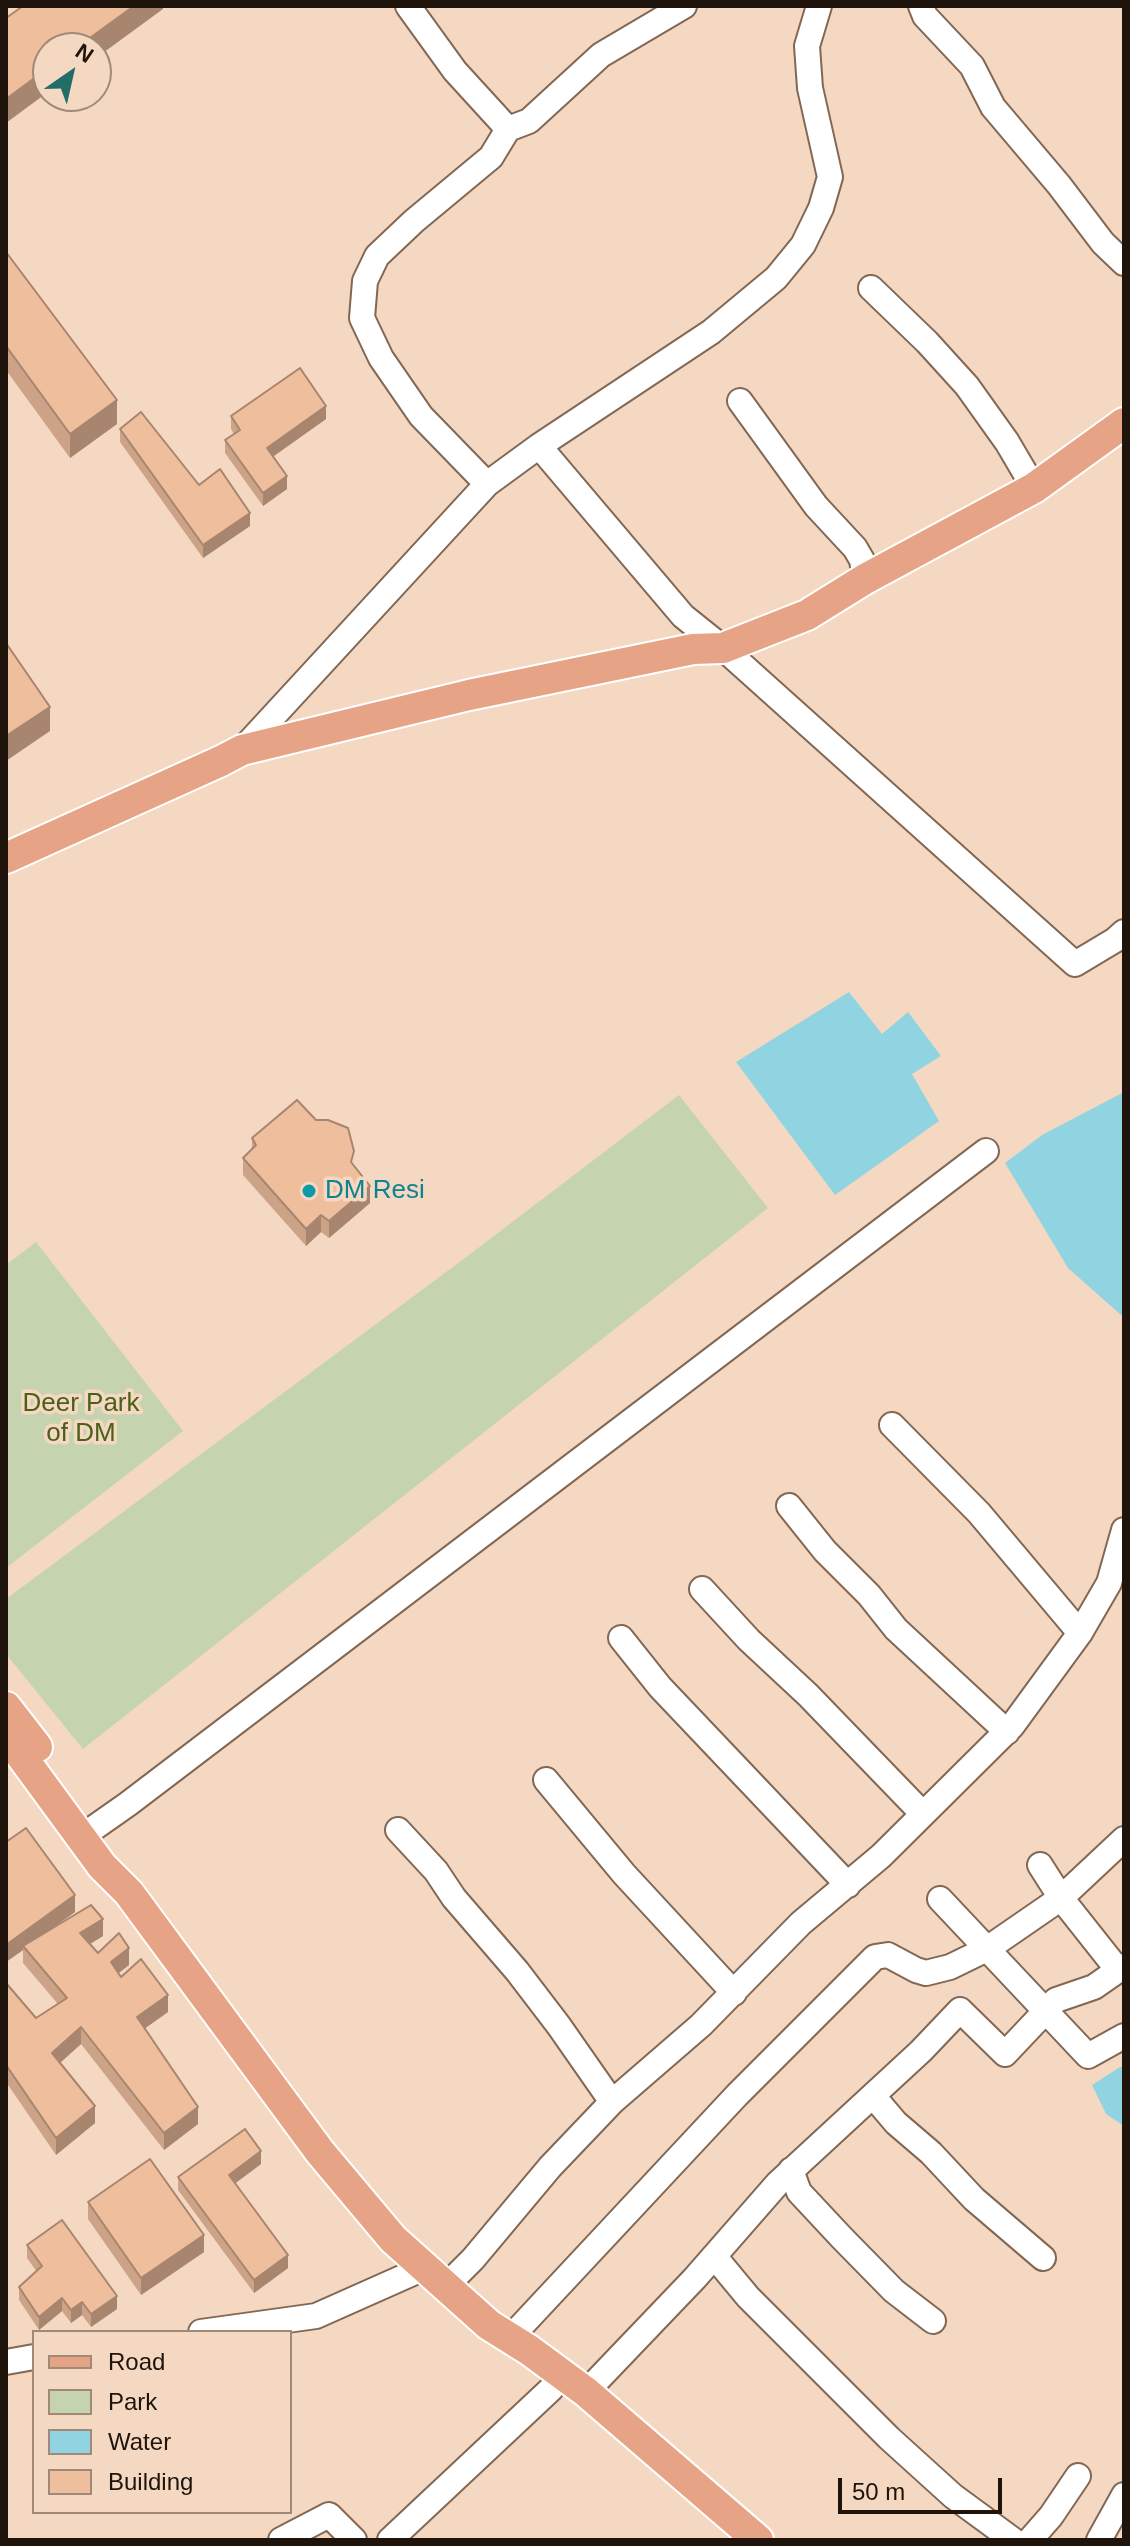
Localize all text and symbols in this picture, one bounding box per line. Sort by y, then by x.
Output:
north arrow [32,32,112,112]
text: N [71,39,98,68]
place label: DM Resi [325,1175,425,1207]
marker: DM Resi [300,1182,318,1200]
park label: Deer Park of DM [22,1388,140,1450]
legend [32,2330,292,2514]
text: Road [108,2348,165,2375]
text: Park [108,2388,157,2415]
text: Water [108,2428,171,2455]
scale bar [842,2462,1006,2512]
text: Building [108,2468,193,2495]
text: 50 m [852,2478,905,2505]

